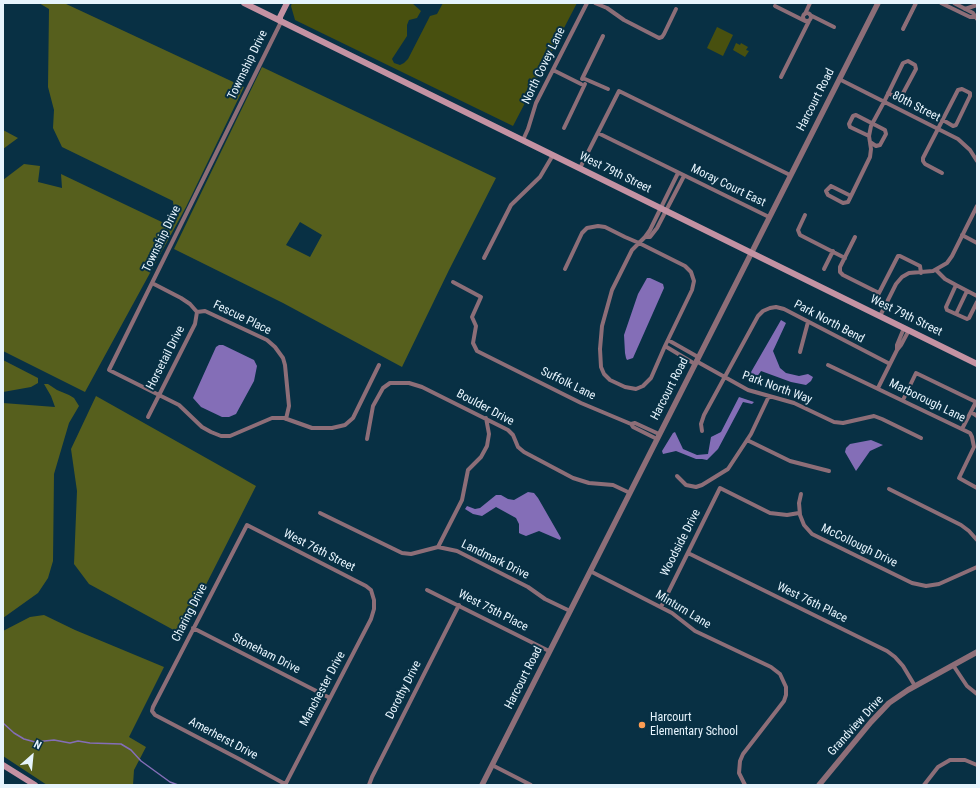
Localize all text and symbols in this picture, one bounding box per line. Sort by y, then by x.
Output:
street label: North Covey Lane [519,25,569,107]
street label: Towmship Drive [225,28,271,102]
street label: Harcourt Road [794,66,838,134]
street label: 80th Street [890,89,942,125]
street label: West 79th Street [577,149,653,197]
street label: Moray Court East [688,162,768,210]
street label: Township Drive [140,204,184,274]
street label: West 79th Street [868,292,944,340]
street label: Park North Bend [791,297,867,347]
street label: Fescue Place [211,298,273,338]
street label: Horsetail Drive [144,324,188,392]
street label: Harcourt Road [648,355,692,423]
street label: Suffolk Lane [538,364,598,404]
street label: Park North Way [740,369,814,407]
street label: Marborough Lane [886,376,968,426]
street label: Boulder Drive [454,387,516,429]
street label: Woodside Drive [658,507,704,579]
street label: McCollough Drive [818,521,900,571]
street label: West 76th Street [281,527,357,575]
street label: Landmark Drive [459,537,531,583]
street label: West 76th Place [774,580,850,626]
street label: Charing Drive [169,582,211,644]
street label: West 75th Place [456,587,530,635]
street label: Minturn Lane [653,588,713,632]
street label: Stoneham Drive [230,631,302,677]
street label: Harcourt Road [502,644,546,712]
street label: Manchester Drive [297,649,349,729]
street label: Dorothy Drive [383,658,425,722]
street label: Grandview Drive [825,693,887,759]
place label: Harcourt Elementary School [650,711,738,739]
street label: Amerherst Drive [186,715,260,763]
marker: Harcourt Elementary School [637,720,647,730]
north arrow [12,736,52,776]
text: N [32,738,44,752]

